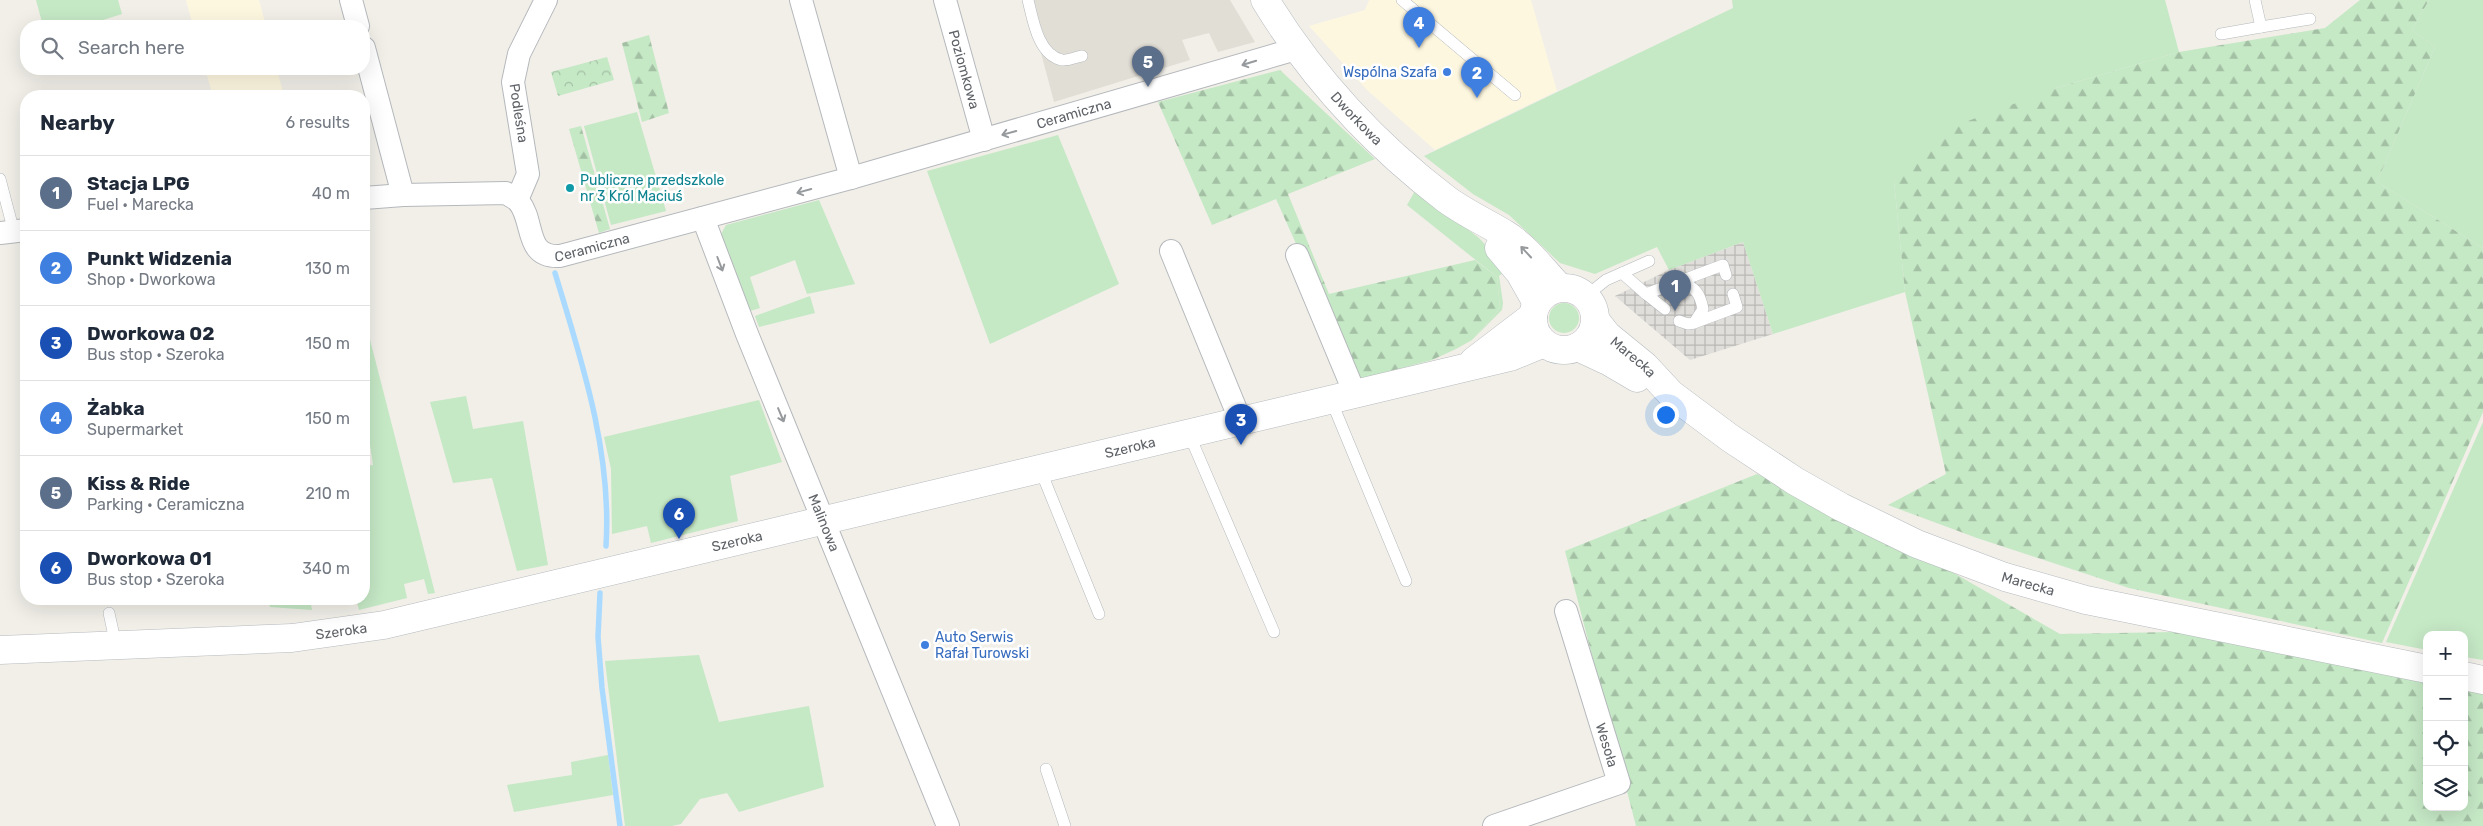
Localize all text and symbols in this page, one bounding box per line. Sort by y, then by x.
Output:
pin: 4 [1403,7,1435,48]
search box [20,20,370,75]
street label: Poziomkowa [945,28,983,111]
icon: search [38,34,66,62]
text: Search here [78,36,185,59]
pin: 5 [1132,46,1164,87]
pin: 2 [1461,57,1493,98]
one-way arrow [1242,58,1258,68]
place label: Wspólna Szafa [1343,64,1437,81]
marker: Wspólna Szafa [1441,66,1453,78]
street label: Podleśna [505,82,532,144]
street label: Dworkowa [1327,88,1386,149]
street label: Ceramiczna [1035,95,1113,133]
text: Nearby [40,110,115,135]
text: 6 results [285,113,350,132]
one-way arrow [1002,128,1018,138]
text: Stacja LPG [87,172,190,195]
place label: Publiczne przedszkole nr 3 Król Maciuś [580,172,725,205]
marker: Publiczne przedszkole nr 3 Król Maciuś [564,182,576,194]
text: 1 [52,184,60,203]
text: 40 m [312,184,350,203]
one-way arrow [796,186,812,196]
text: Fuel · Marecka [87,195,194,214]
street label: Ceramiczna [554,230,632,265]
one-way arrow [1520,245,1532,258]
text: Punkt Widzenia [87,247,232,270]
one-way arrow [716,256,725,271]
text: 2 [51,259,61,278]
text: 130 m [305,259,350,278]
text: Shop · Dworkowa [87,270,216,289]
pin: 1 [1659,270,1691,311]
text: Dworkowa 02 [87,322,215,345]
street label: Marecka [1607,333,1659,381]
text: 3 [51,334,61,353]
text: 150 m [305,334,350,353]
text: Bus stop · Szeroka [87,345,225,364]
text: Żabka [87,397,145,420]
your location [1653,402,1679,428]
pin: 3 [1225,404,1257,445]
one-way arrow [776,407,786,422]
text: 4 [51,409,61,428]
text: 150 m [305,409,350,428]
text: Supermarket [87,420,183,439]
street label: Szeroka [1103,434,1157,462]
text: Kiss & Ride [87,472,190,495]
text: 5 [51,484,61,503]
text: 210 m [305,484,350,503]
street label: Malinowa [804,492,843,554]
text: Parking · Ceramiczna [87,495,245,514]
pin: 6 [663,498,695,539]
street label: Szeroka [710,527,764,556]
text: Dworkowa 01 [87,547,212,570]
text: 6 [51,559,61,578]
text: 340 m [302,559,350,578]
street label: Marecka [1999,568,2057,600]
text: Bus stop · Szeroka [87,570,225,589]
street label: Szeroka [315,620,368,644]
place label: Auto Serwis Rafał Turowski [935,629,1029,662]
map controls [2423,631,2468,811]
button: + [2423,631,2468,676]
marker: Auto Serwis Rafał Turowski [919,639,931,651]
button: − [2423,676,2468,721]
street label: Wesoła [1592,721,1621,769]
button: locate [2423,721,2468,766]
button: layers [2423,766,2468,811]

